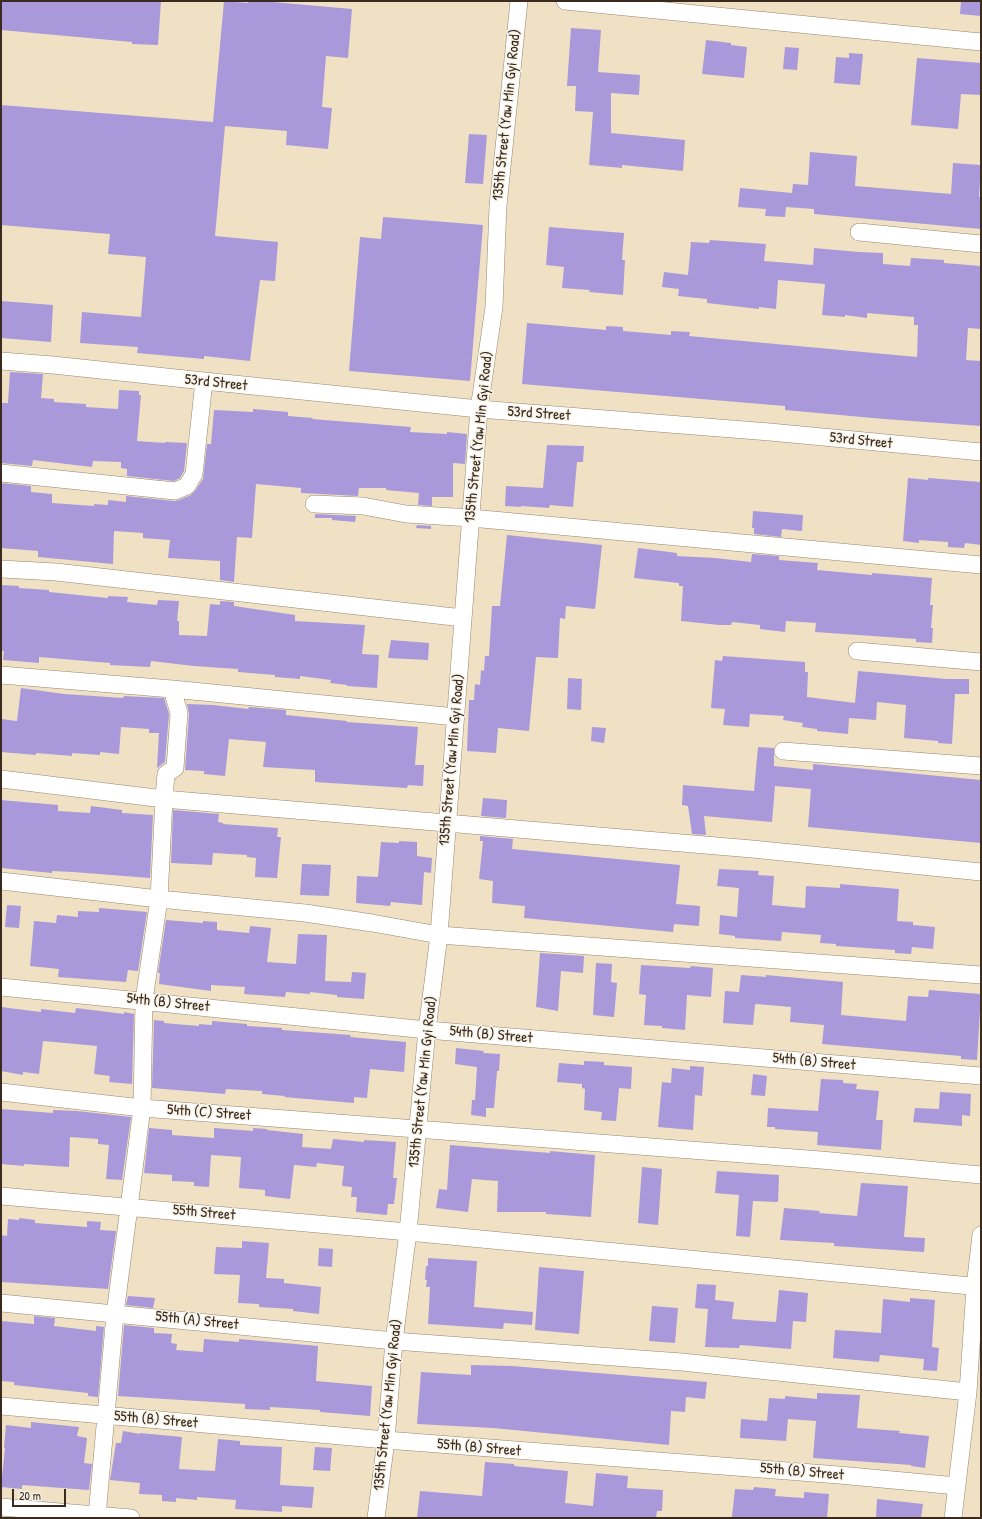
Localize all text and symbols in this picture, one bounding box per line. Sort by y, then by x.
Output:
street label: 135th Street (Yaw Min Gyi Road) [489,28,525,202]
street label: 135th Street (Yaw Min Gyi Road) [461,350,497,524]
street label: 53rd Street [184,371,248,395]
street label: 53rd Street [507,403,571,425]
street label: 53rd Street [829,429,893,453]
street label: 135th Street (Yaw Min Gyi Road) [436,673,468,847]
street label: 54th (B) Street [126,990,210,1016]
street label: 135th Street (Yaw Min Gyi Road) [405,995,441,1169]
street label: 54th (B) Street [449,1022,533,1048]
street label: 54th (B) Street [772,1049,856,1075]
street label: 54th (C) Street [167,1101,251,1125]
street label: 55th Street [172,1201,236,1225]
street label: 55th (A) Street [154,1308,240,1334]
street label: 135th Street (Yaw Min Gyi Road) [370,1318,406,1492]
street label: 55th (B) Street [113,1407,199,1433]
street label: 55th (B) Street [436,1435,522,1461]
street label: 55th (B) Street [759,1459,845,1485]
scale bar [14,1481,68,1507]
text: 20 m [19,1487,41,1504]

